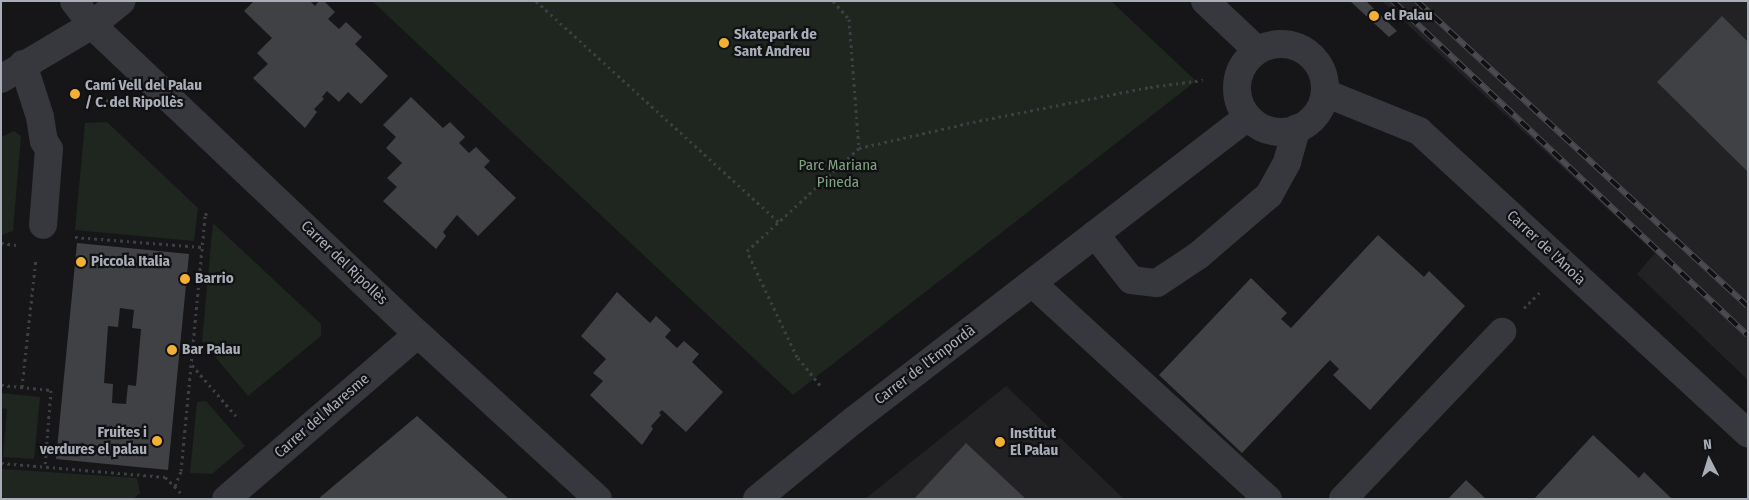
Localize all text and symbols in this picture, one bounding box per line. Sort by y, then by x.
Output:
place label: el Palau [1384,7,1433,25]
marker: el Palau [1368,10,1380,22]
place label: Skatepark de Sant Andreu [734,25,817,60]
marker: Skatepark de Sant Andreu [718,37,730,49]
place label: Camí Vell del Palau / C. del Ripollès [85,76,202,111]
marker: Camí Vell del Palau / C. del Ripollès [69,88,81,100]
park label: Parc Mariana Pineda [799,156,877,191]
street label: Carrer de l'Anoia [1503,207,1589,289]
street label: Carrer del Ripollès [297,217,391,309]
place label: Piccola Italia [91,253,170,271]
marker: Piccola Italia [75,256,87,268]
place label: Barrio [195,270,234,288]
marker: Barrio [179,273,191,285]
street label: Carrer de l'Empordà [871,321,979,409]
place label: Bar Palau [182,341,240,359]
marker: Bar Palau [166,344,178,356]
street label: Carrer del Maresme [271,370,373,462]
place label: Fruites i verdures el palau [40,423,147,458]
place label: Institut El Palau [1010,424,1058,459]
marker: Fruites i verdures el palau [151,435,163,447]
north arrow [1684,435,1734,485]
marker: Institut El Palau [994,436,1006,448]
text: N [1703,436,1713,453]

